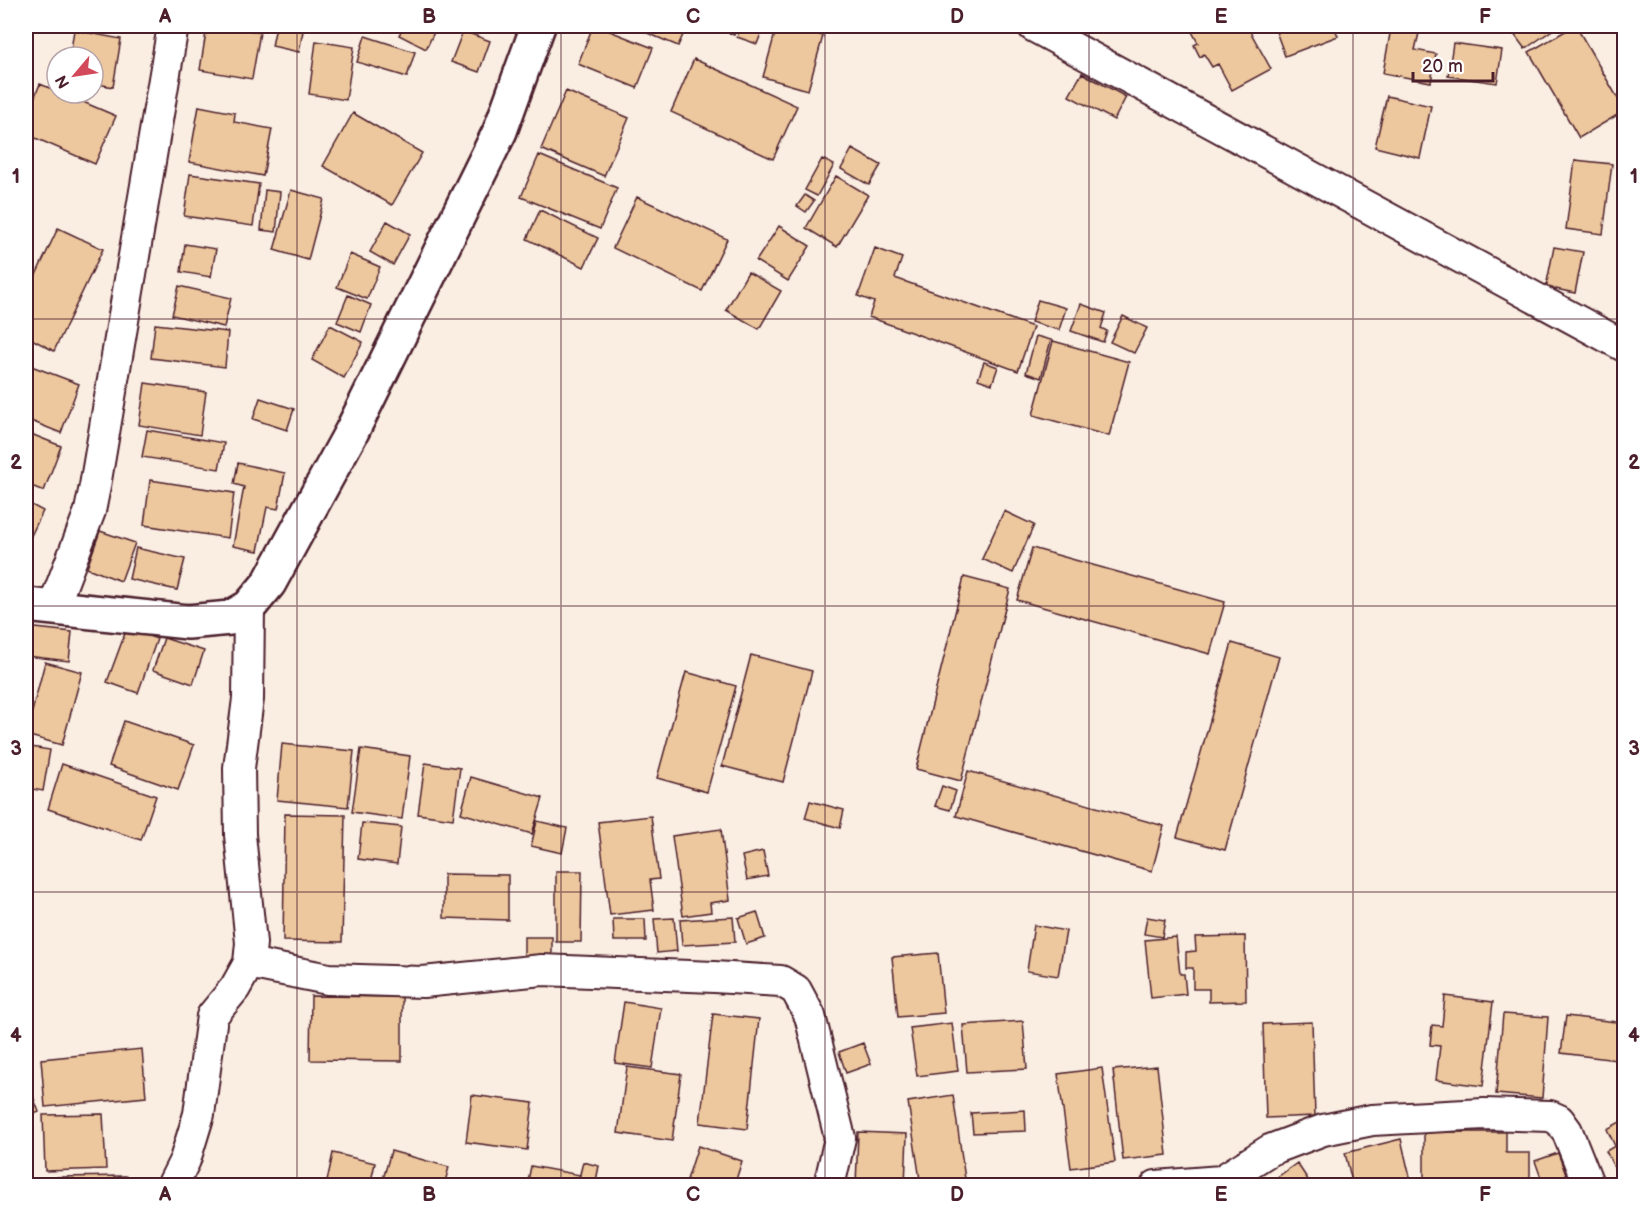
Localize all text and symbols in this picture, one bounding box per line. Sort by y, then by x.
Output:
text: A [158,5,172,29]
text: B [422,5,436,29]
text: C [686,5,700,29]
text: D [950,5,964,29]
text: E [1215,5,1228,29]
text: F [1479,5,1491,29]
north arrow [45,45,105,105]
scale bar [1413,45,1492,83]
text: 20 m [1422,56,1463,77]
text: N [52,72,74,91]
text: 1 [12,165,20,189]
text: 1 [1630,165,1638,189]
text: 2 [10,451,22,475]
text: 2 [1628,451,1640,475]
text: 3 [10,737,22,761]
text: 3 [1628,737,1640,761]
text: 4 [10,1024,22,1048]
text: 4 [1628,1024,1640,1048]
text: A [158,1183,172,1207]
text: B [422,1183,436,1207]
text: C [686,1183,700,1207]
text: D [950,1183,964,1207]
text: E [1215,1183,1228,1207]
text: F [1479,1183,1491,1207]

